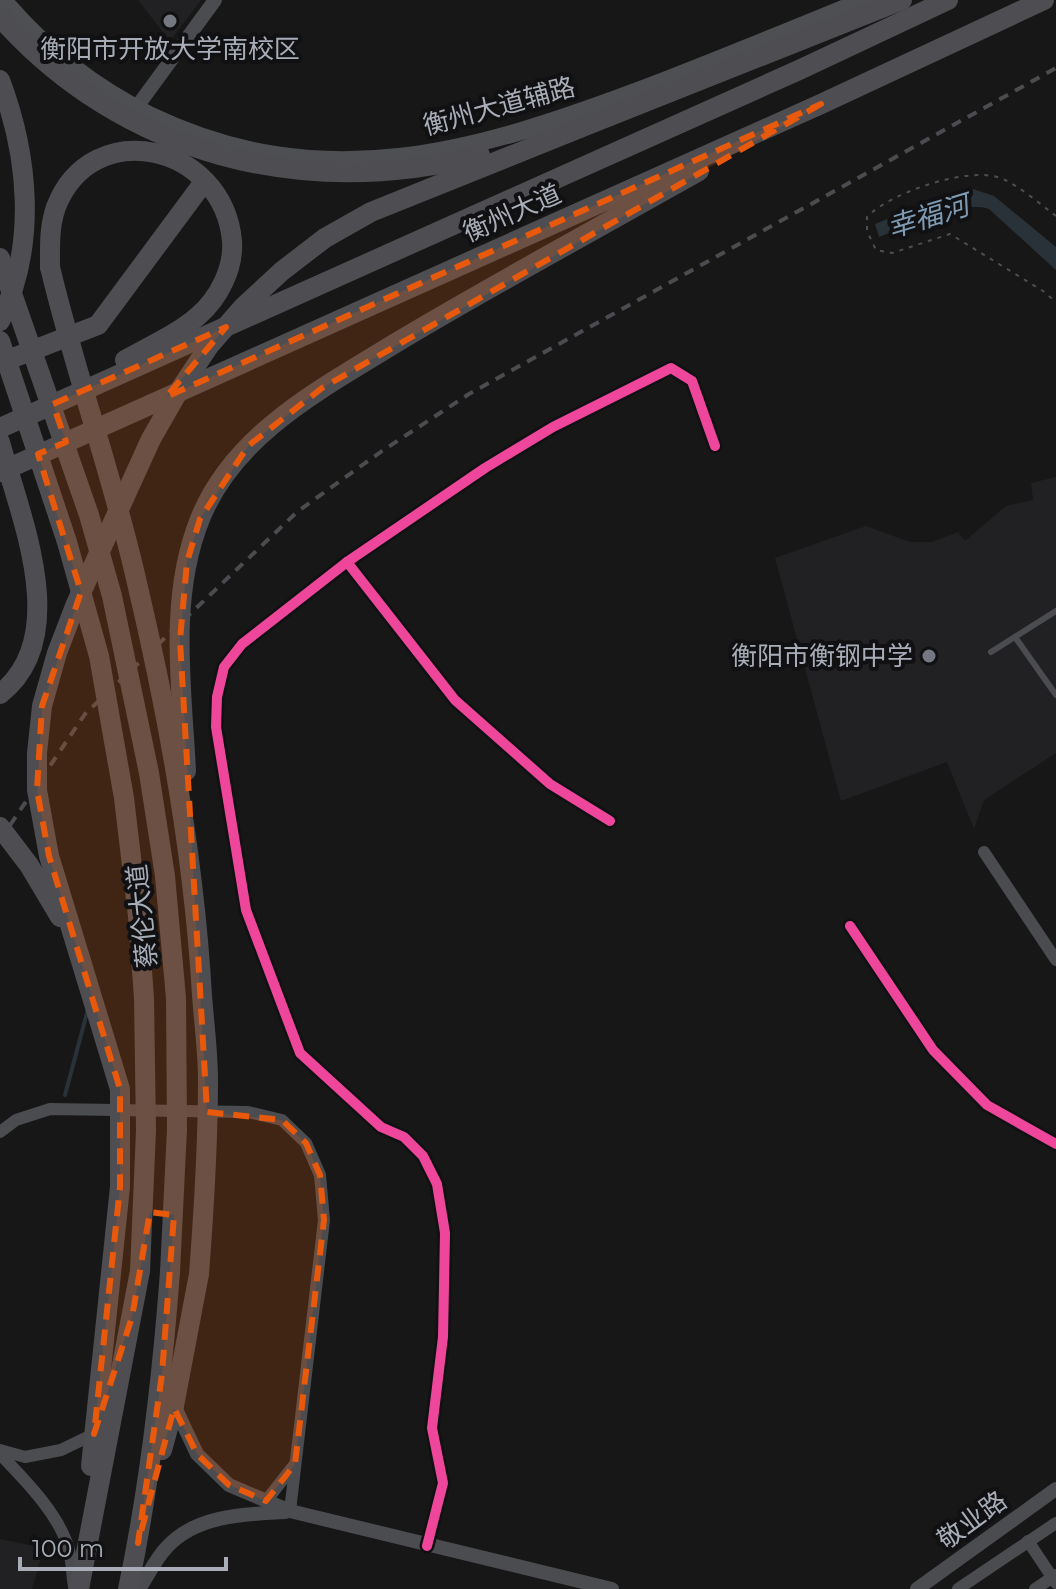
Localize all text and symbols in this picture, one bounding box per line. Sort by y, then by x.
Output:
marker: 衡阳市开放大学南校区 [161,12,179,30]
place label: 衡阳市开放大学南校区 [40,33,300,65]
street label: 衡州大道辅路 [420,70,578,142]
street label: 衡州大道 [458,177,566,249]
water label: 幸福河 [883,186,978,245]
place label: 衡阳市衡钢中学 [731,640,913,672]
marker: 衡阳市衡钢中学 [920,647,938,665]
street label: 蔡伦大道 [121,863,163,969]
street label: 敬业路 [931,1484,1013,1556]
scale bar [20,1521,226,1571]
text: 100 m [32,1534,104,1563]

